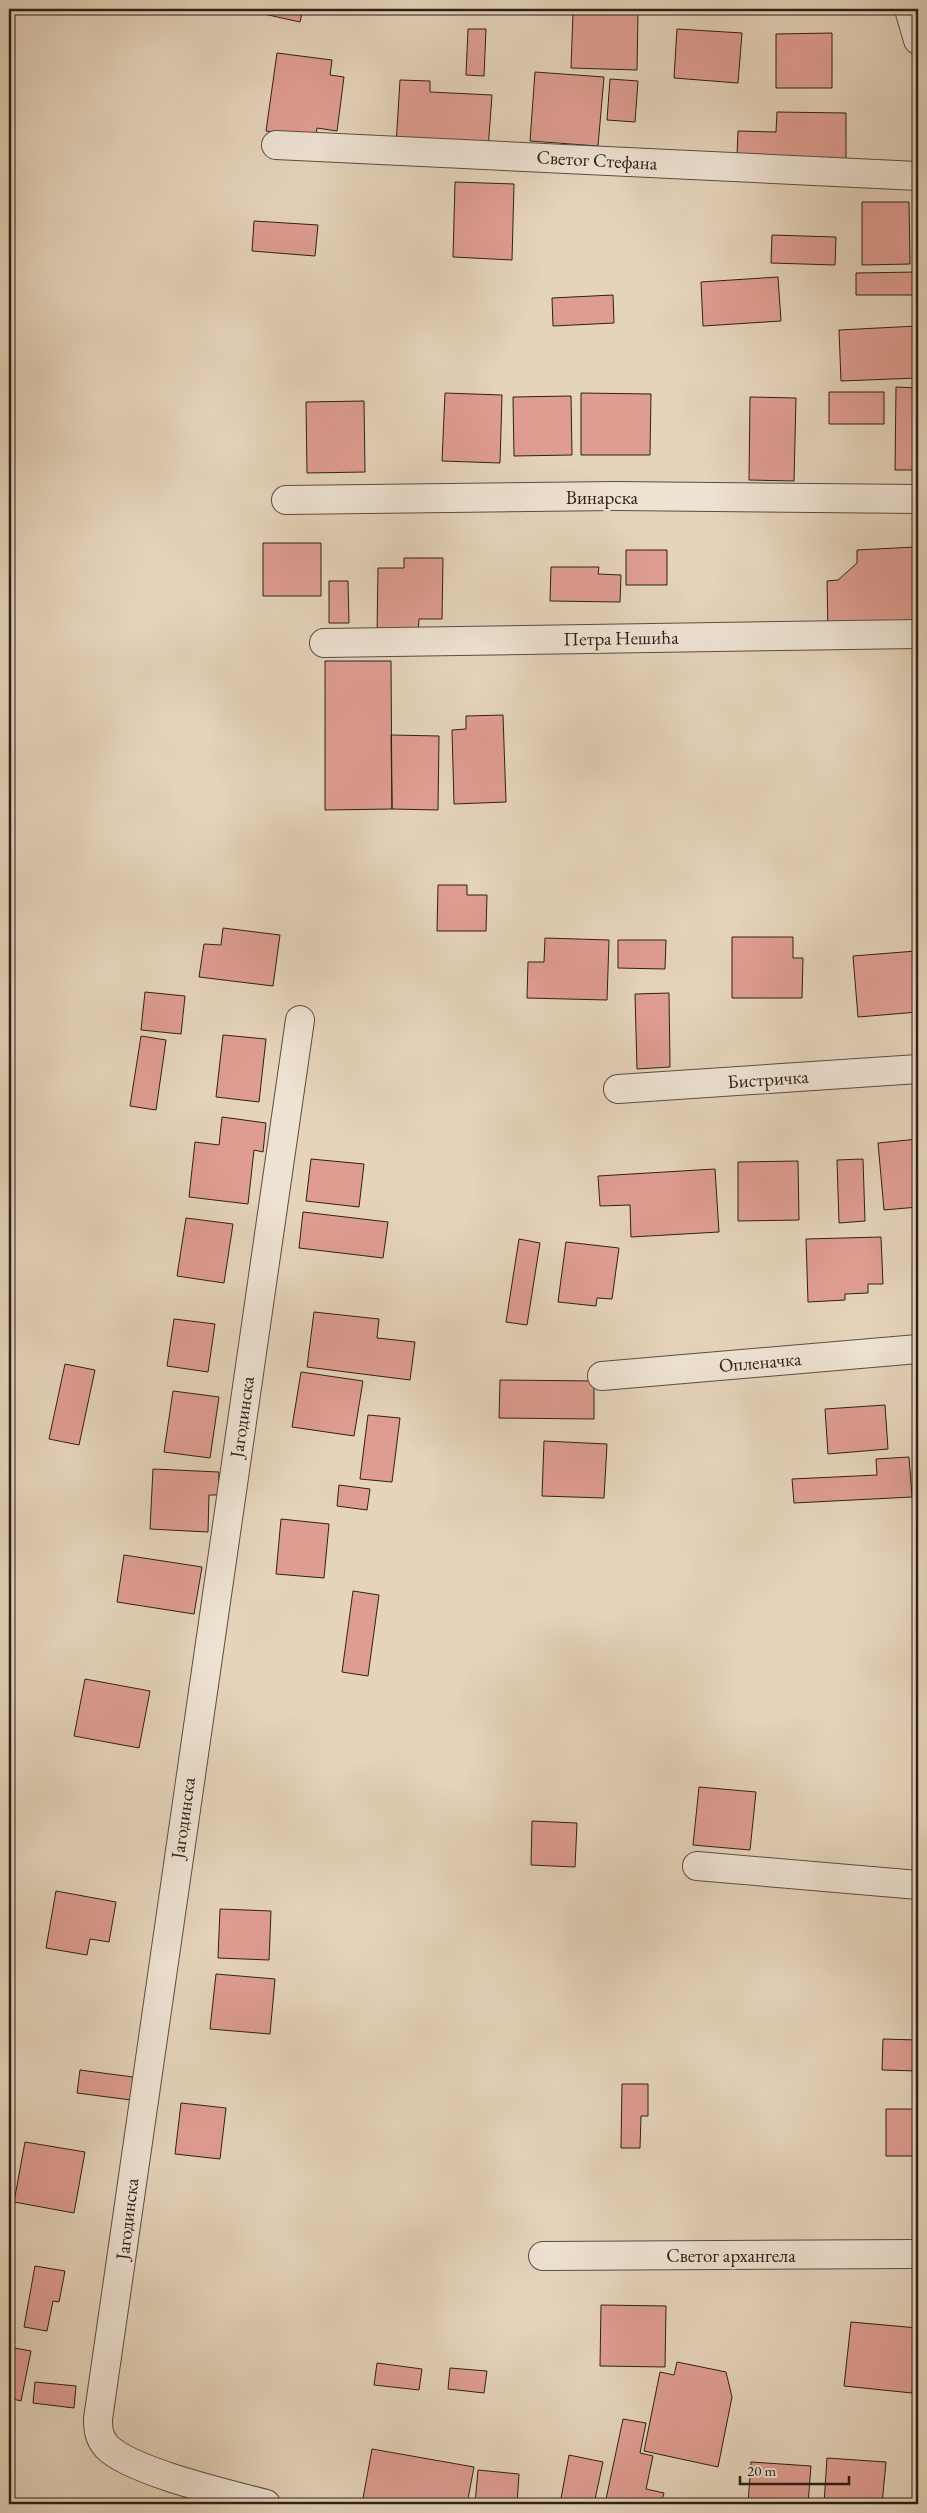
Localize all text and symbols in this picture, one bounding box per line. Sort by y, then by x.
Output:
street label: Светог Стефана [536,144,658,176]
street label: Винарска [566,485,639,510]
street label: Петра Нешића [563,624,679,652]
street label: Бистричка [726,1064,810,1094]
street label: Опленачка [718,1346,803,1378]
street label: Јагодинска [224,1374,260,1461]
street label: Јагодинска [165,1775,201,1862]
street label: Јагодинска [109,2176,144,2263]
street label: Светог архангела [666,2243,796,2268]
scale bar [740,2453,848,2485]
text: 20 m [747,2461,776,2480]

